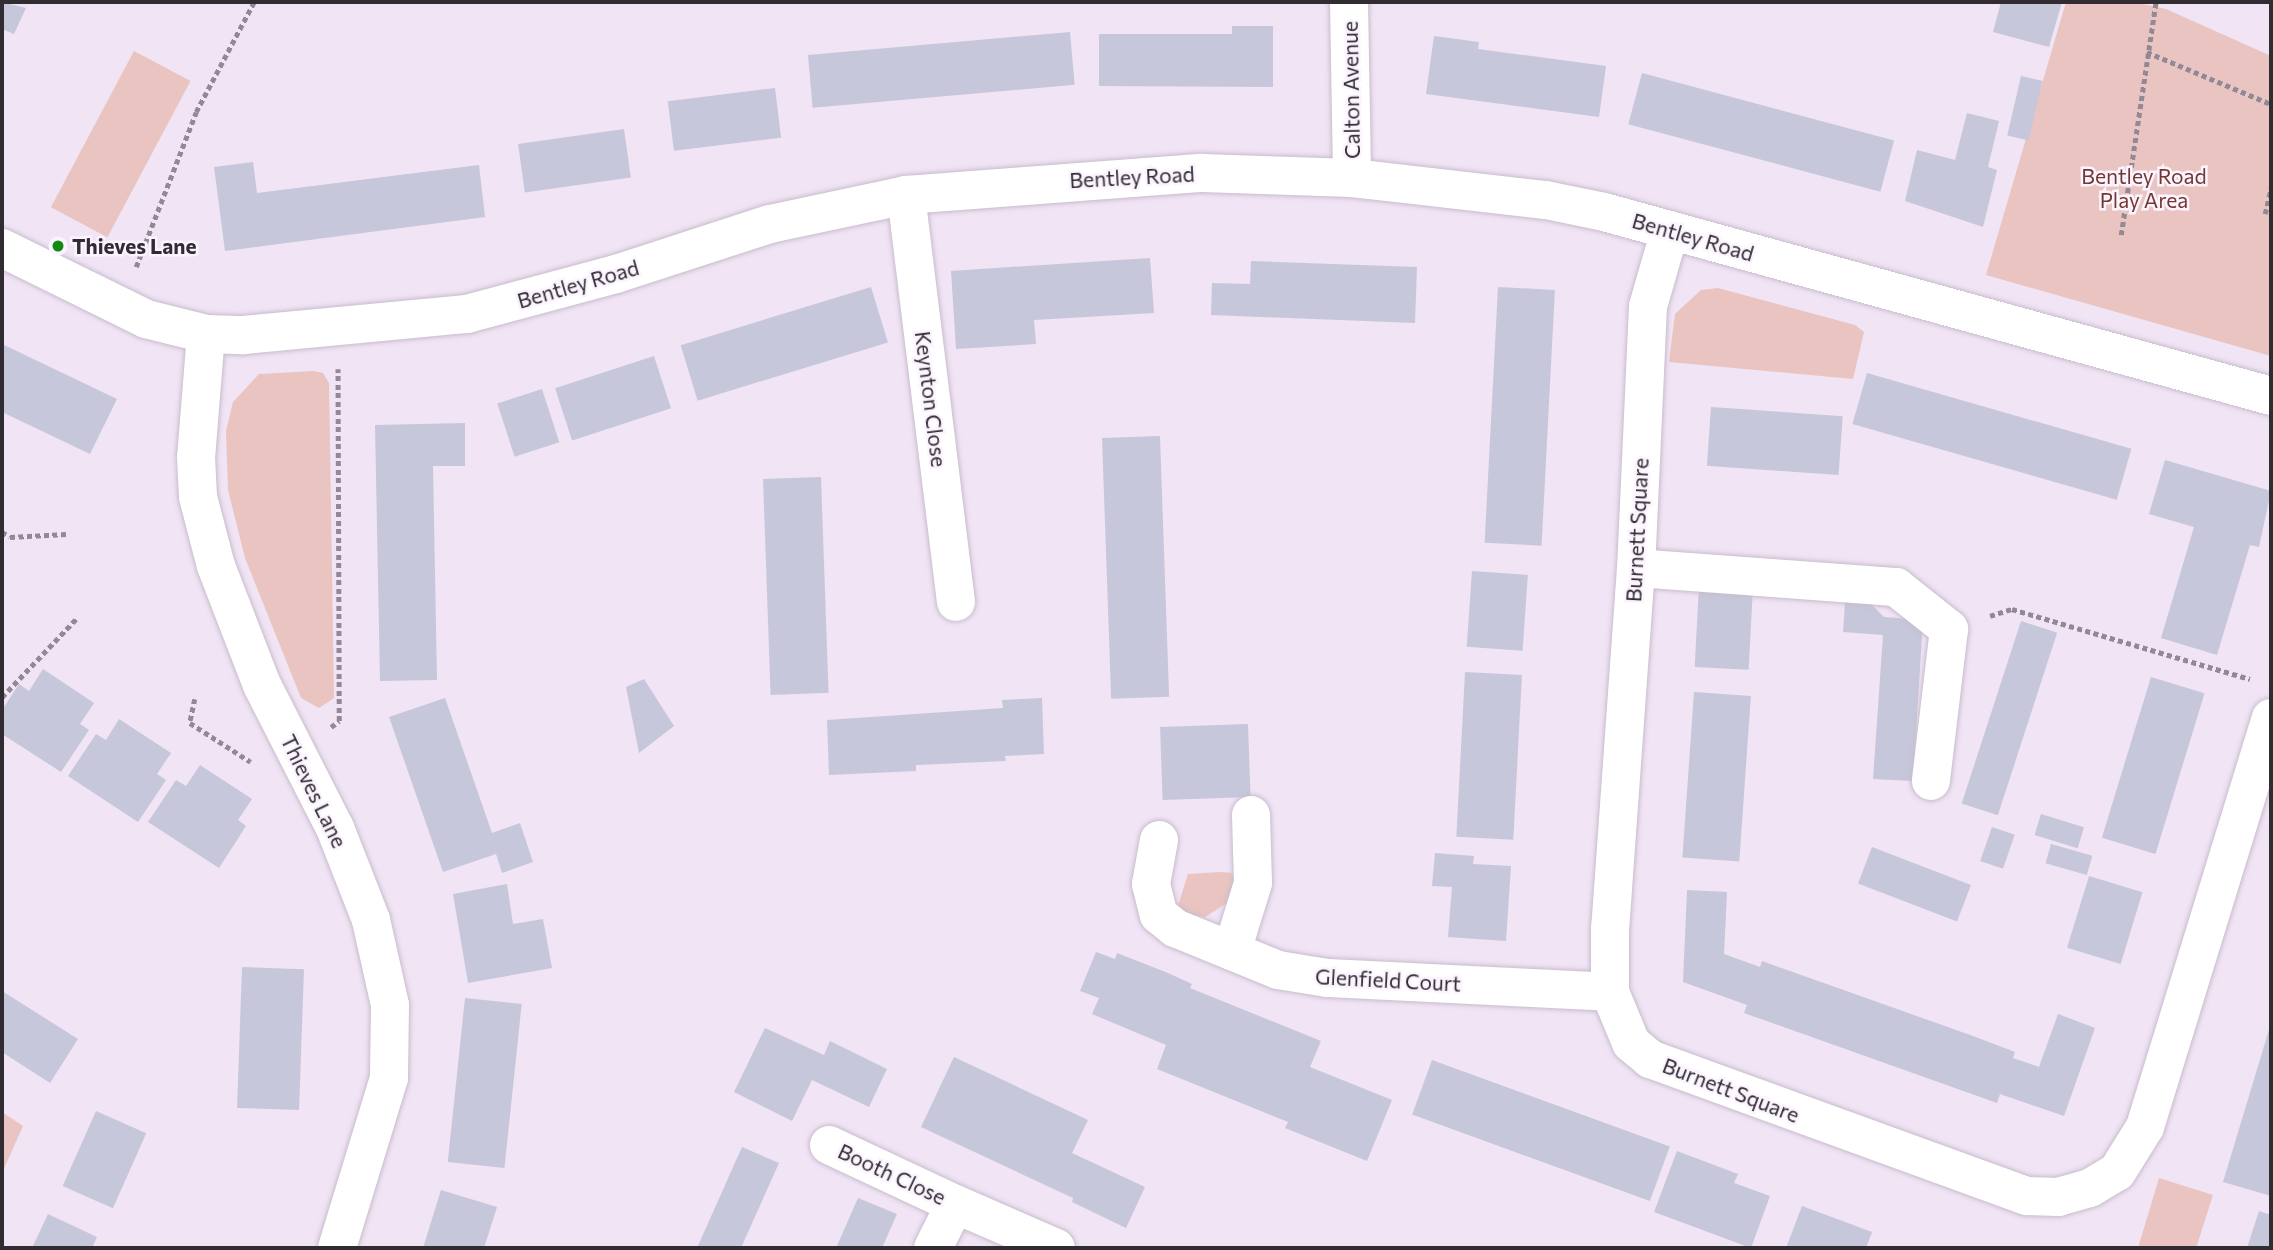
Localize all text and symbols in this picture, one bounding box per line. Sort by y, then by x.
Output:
street label: Calton Avenue [1337,21,1365,159]
street label: Bentley Road [1069,161,1195,193]
park label: Bentley Road Play Area [2081,163,2207,213]
street label: Bentley Road [1629,208,1757,266]
place label: Thieves Lane [72,233,197,259]
marker: Thieves Lane [50,238,66,254]
street label: Bentley Road [514,255,642,313]
street label: Keynton Close [910,330,952,468]
street label: Burnett Square [1621,457,1653,603]
street label: Thieves Lane [276,730,352,852]
street label: Glenfield Court [1315,964,1461,996]
street label: Burnett Square [1659,1052,1803,1128]
street label: Booth Close [834,1138,950,1210]

